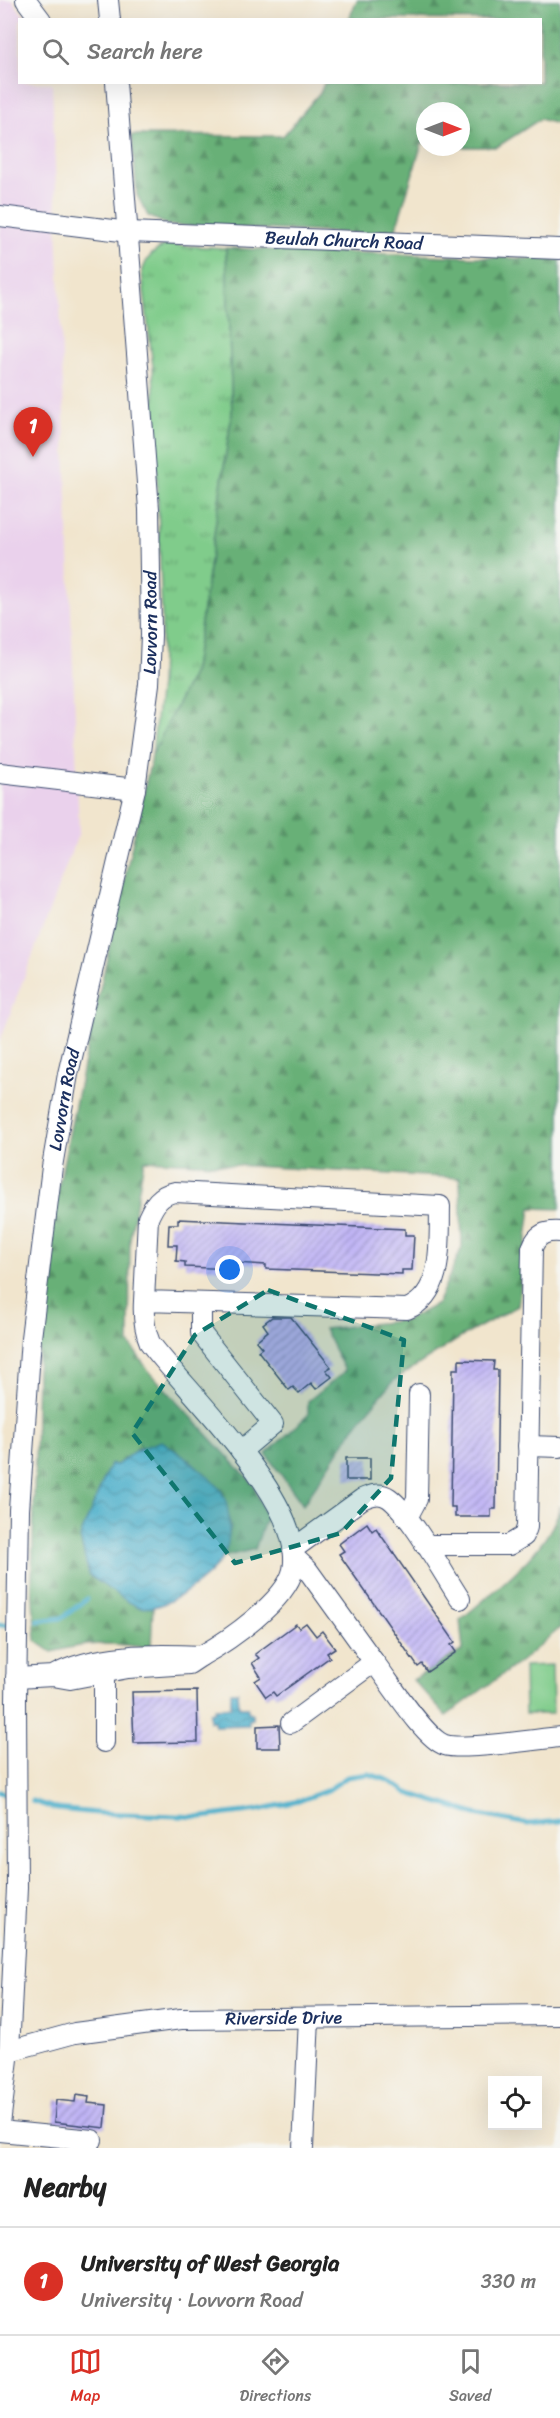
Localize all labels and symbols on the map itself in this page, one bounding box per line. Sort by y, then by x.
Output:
north arrow [416,102,470,156]
street label: Beulah Church Road [264,221,425,260]
pin: 1 [14,408,52,457]
street label: Lovvorn Road [133,569,167,675]
street label: Lovvorn Road [39,1044,90,1153]
your location [215,1255,244,1284]
street label: Riverside Drive [225,2001,343,2035]

